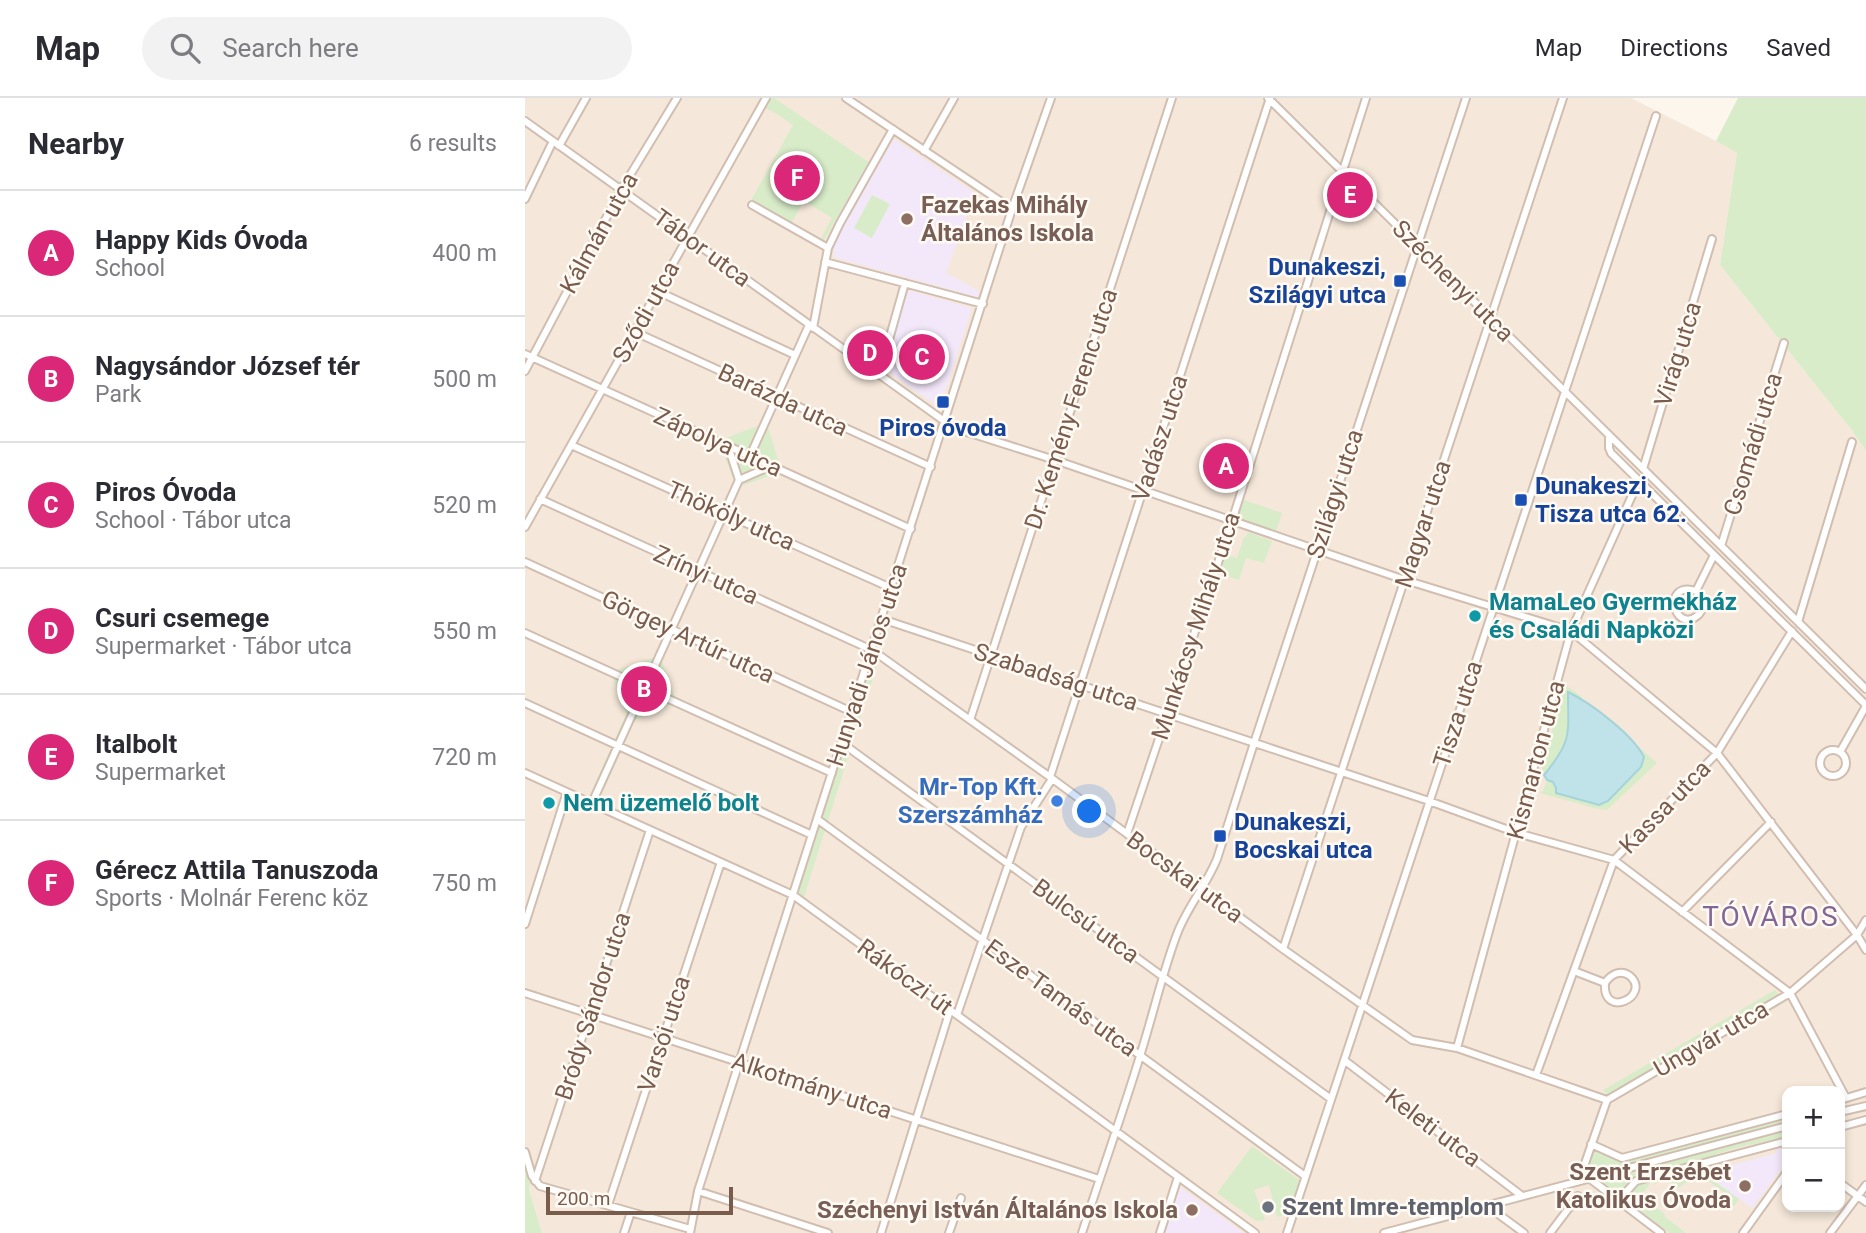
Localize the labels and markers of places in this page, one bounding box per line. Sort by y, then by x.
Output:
pin: F [774,152,820,204]
pin: E [1327,169,1373,221]
place label: Fazekas Mihály Általános Iskola [921,191,1094,247]
marker: Fazekas Mihály Általános Iskola [899,211,915,227]
place label: Dunakeszi, Szilágyi utca [1248,253,1386,309]
marker: Dunakeszi, Szilágyi utca [1392,273,1408,289]
pin: D [847,327,893,379]
pin: C [899,331,945,383]
marker: Piros óvoda [935,394,951,410]
place label: Piros óvoda [879,414,1007,442]
pin: A [1203,440,1249,492]
place label: Dunakeszi, Tisza utca 62. [1535,472,1687,528]
marker: Dunakeszi, Tisza utca 62. [1513,492,1529,508]
place label: MamaLeo Gyermekház és Családi Napközi [1489,588,1737,644]
marker: MamaLeo Gyermekház és Családi Napközi [1467,608,1483,624]
pin: B [621,663,667,715]
place label: Mr-Top Kft. Szerszámház [898,773,1043,829]
place label: Nem üzemelő bolt [563,789,759,817]
marker: Mr-Top Kft. Szerszámház [1049,793,1065,809]
marker: Nem üzemelő bolt [541,795,557,811]
place label: Dunakeszi, Bocskai utca [1234,808,1373,864]
marker: Dunakeszi, Bocskai utca [1212,828,1228,844]
place label: Szent Erzsébet Katolikus Óvoda [1556,1158,1731,1214]
marker: Szent Erzsébet Katolikus Óvoda [1737,1178,1753,1194]
place label: Szent Imre-templom [1282,1193,1504,1221]
place label: Széchenyi István Általános Iskola [817,1196,1178,1224]
marker: Szent Imre-templom [1260,1199,1276,1215]
marker: Széchenyi István Általános Iskola [1184,1202,1200,1218]

